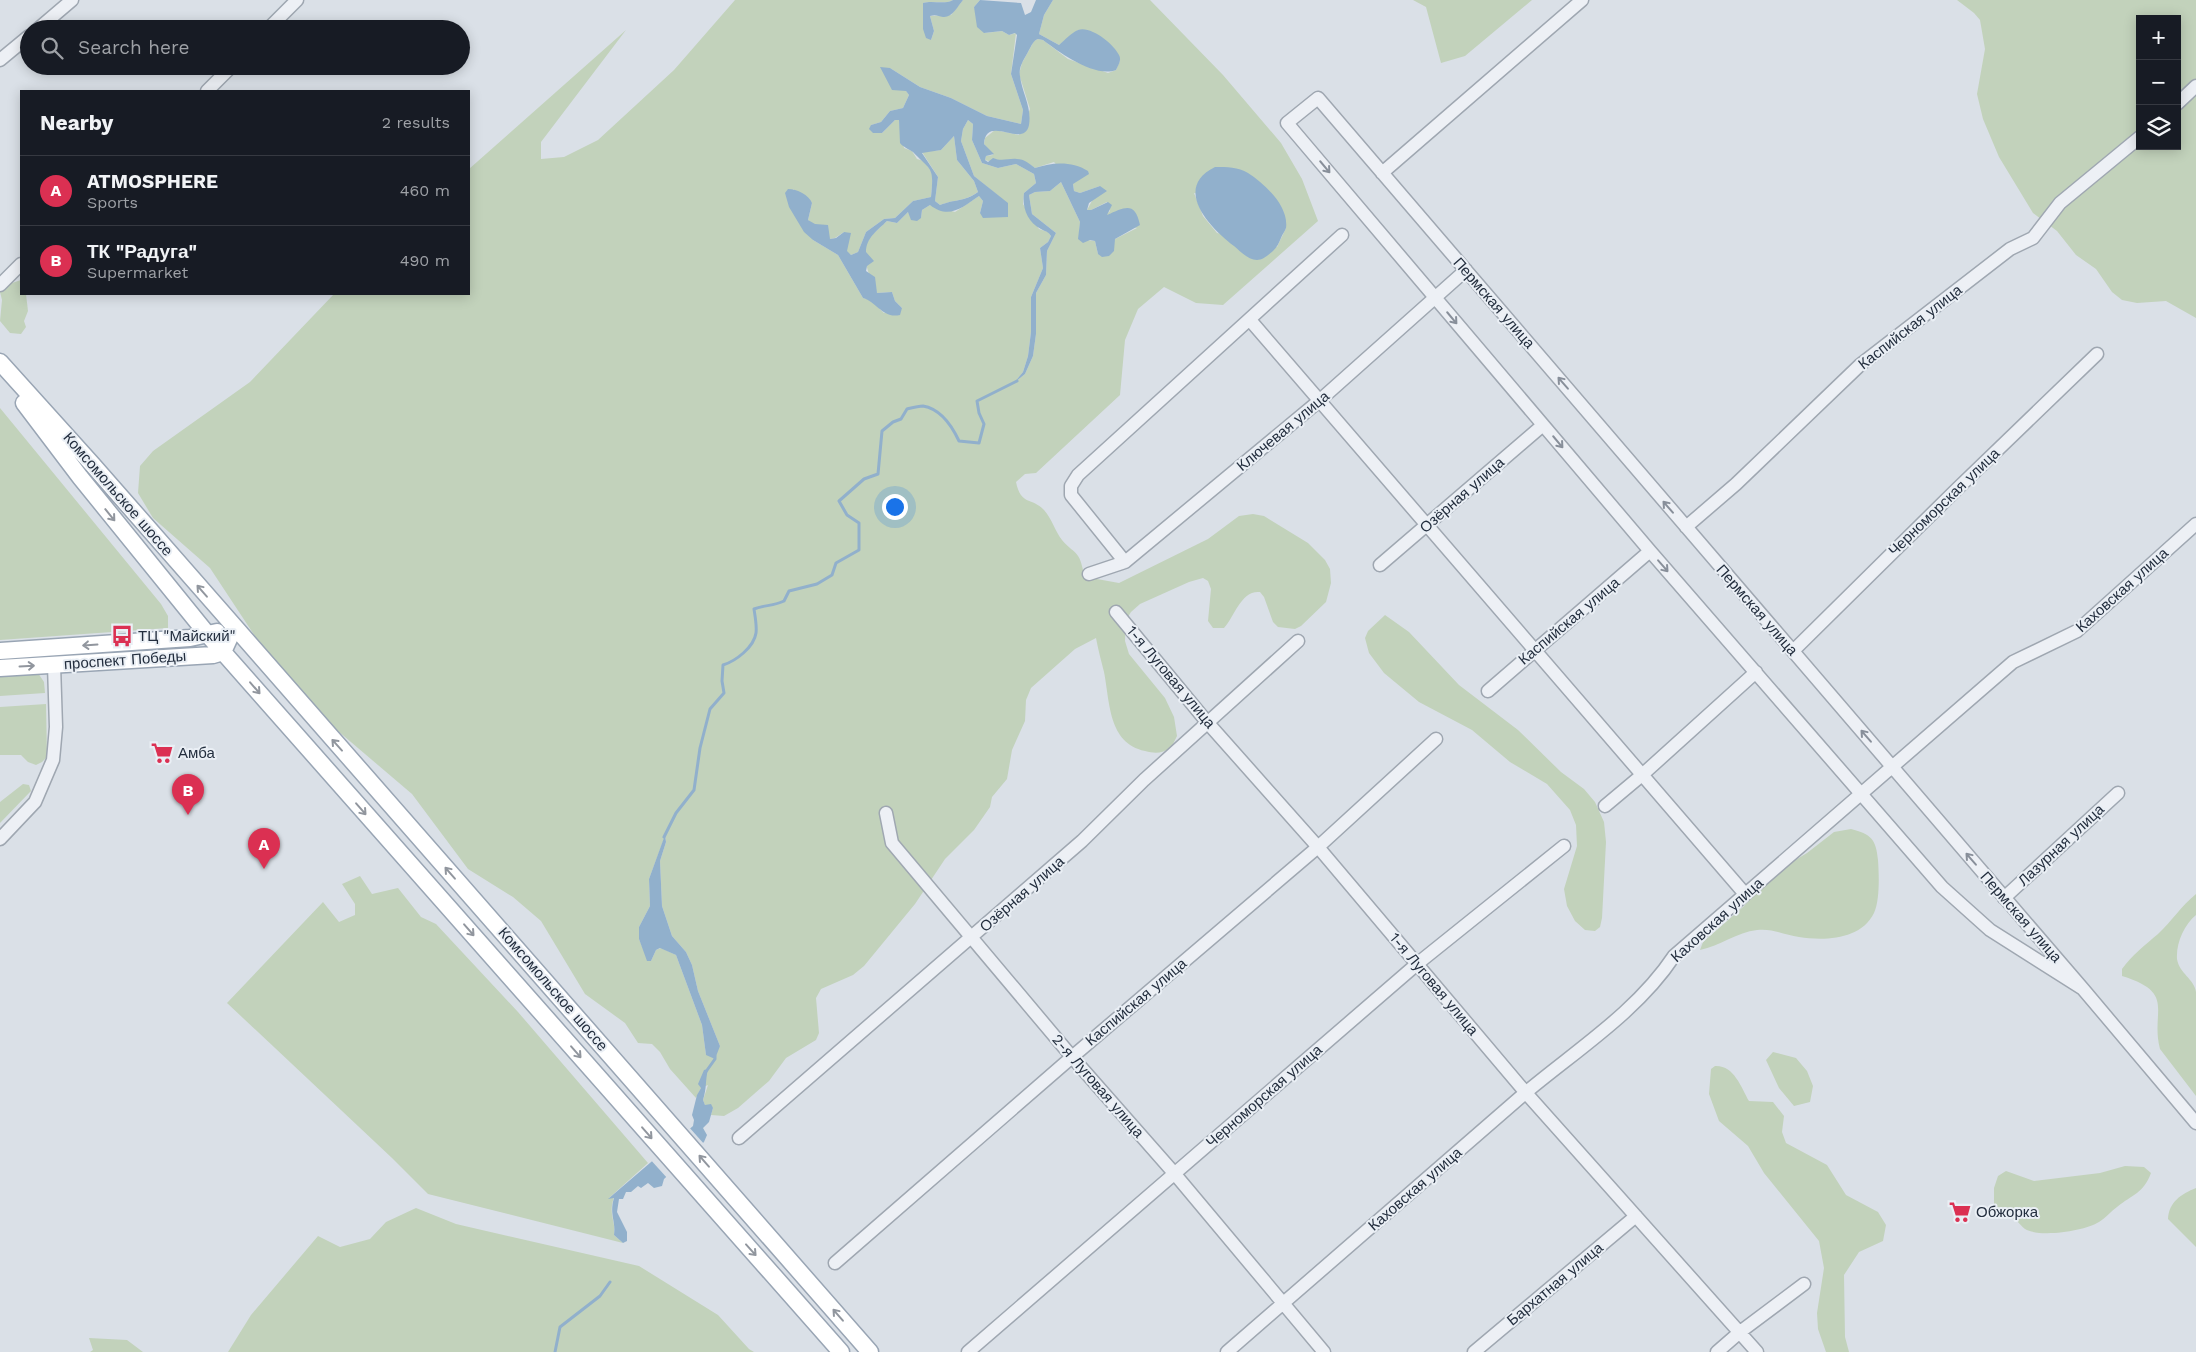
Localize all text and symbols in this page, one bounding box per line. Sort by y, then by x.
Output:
map controls [2136,15,2181,150]
button: + [2136,15,2181,60]
search box [20,20,470,75]
icon: search [38,34,66,62]
text: Search here [78,36,189,59]
button: − [2136,60,2181,105]
button: layers [2136,105,2181,150]
text: Nearby [40,110,113,135]
text: 2 results [382,113,450,132]
one-way arrow [1319,161,1331,174]
text: ATMOSPHERE [87,170,218,193]
text: A [51,181,61,200]
text: 460 m [400,181,450,200]
text: Sports [87,193,138,212]
text: ТК "Радуга" [87,240,197,263]
text: B [51,251,61,270]
text: 490 m [400,251,450,270]
street label: Пермская улица [1449,254,1539,353]
text: Supermarket [87,263,188,282]
street label: Каспийская улица [1855,281,1966,373]
one-way arrow [1447,312,1458,325]
one-way arrow [1557,377,1568,390]
street label: Ключевая улица [1233,387,1333,475]
street label: Комсомольское шоссе [59,428,177,560]
one-way arrow [1552,435,1563,448]
street label: Черноморская улица [1885,444,2004,560]
street label: Озёрная улица [1416,453,1509,537]
your location [882,494,908,520]
one-way arrow [1663,500,1674,513]
one-way arrow [105,508,116,521]
street label: Каховская улица [2072,543,2172,636]
one-way arrow [1658,559,1669,572]
street label: Пермская улица [1712,561,1802,660]
street label: Каспийская улица [1515,573,1624,669]
one-way arrow [196,585,208,598]
street label: 1-я Луговая улица [1123,622,1220,732]
bus stop icon: ТЦ "Майский" [109,623,135,649]
place label: ТЦ "Майский" [138,627,236,645]
one-way arrow [82,641,98,650]
street label: проспект Победы [63,647,187,673]
one-way arrow [19,662,35,671]
one-way arrow [249,682,261,695]
one-way arrow [1860,730,1871,743]
one-way arrow [331,738,343,751]
supermarket icon: Амба [149,740,175,766]
place label: Амба [178,744,215,762]
pin: B [172,774,204,815]
street label: Лазурная улица [2014,800,2108,890]
one-way arrow [355,802,367,815]
pin: A [248,828,280,869]
street label: Озёрная улица [976,852,1069,936]
one-way arrow [1966,853,1977,866]
one-way arrow [444,866,456,879]
street label: Пермская улица [1976,868,2066,967]
street label: Каховская улица [1667,873,1767,966]
street label: Комсомольское шоссе [494,923,612,1055]
one-way arrow [463,924,474,937]
street label: 1-я Луговая улица [1386,929,1483,1039]
street label: Каспийская улица [1082,954,1191,1050]
street label: 2-я Луговая улица [1048,1031,1148,1142]
street label: Черноморская улица [1202,1040,1326,1151]
one-way arrow [570,1046,582,1059]
one-way arrow [641,1126,653,1139]
street label: Каховская улица [1365,1143,1466,1234]
one-way arrow [698,1155,710,1168]
supermarket icon: Обжорка [1947,1199,1973,1225]
place label: Обжорка [1976,1203,2039,1221]
street label: Бархатная улица [1503,1238,1607,1329]
one-way arrow [745,1243,757,1256]
one-way arrow [833,1309,844,1322]

